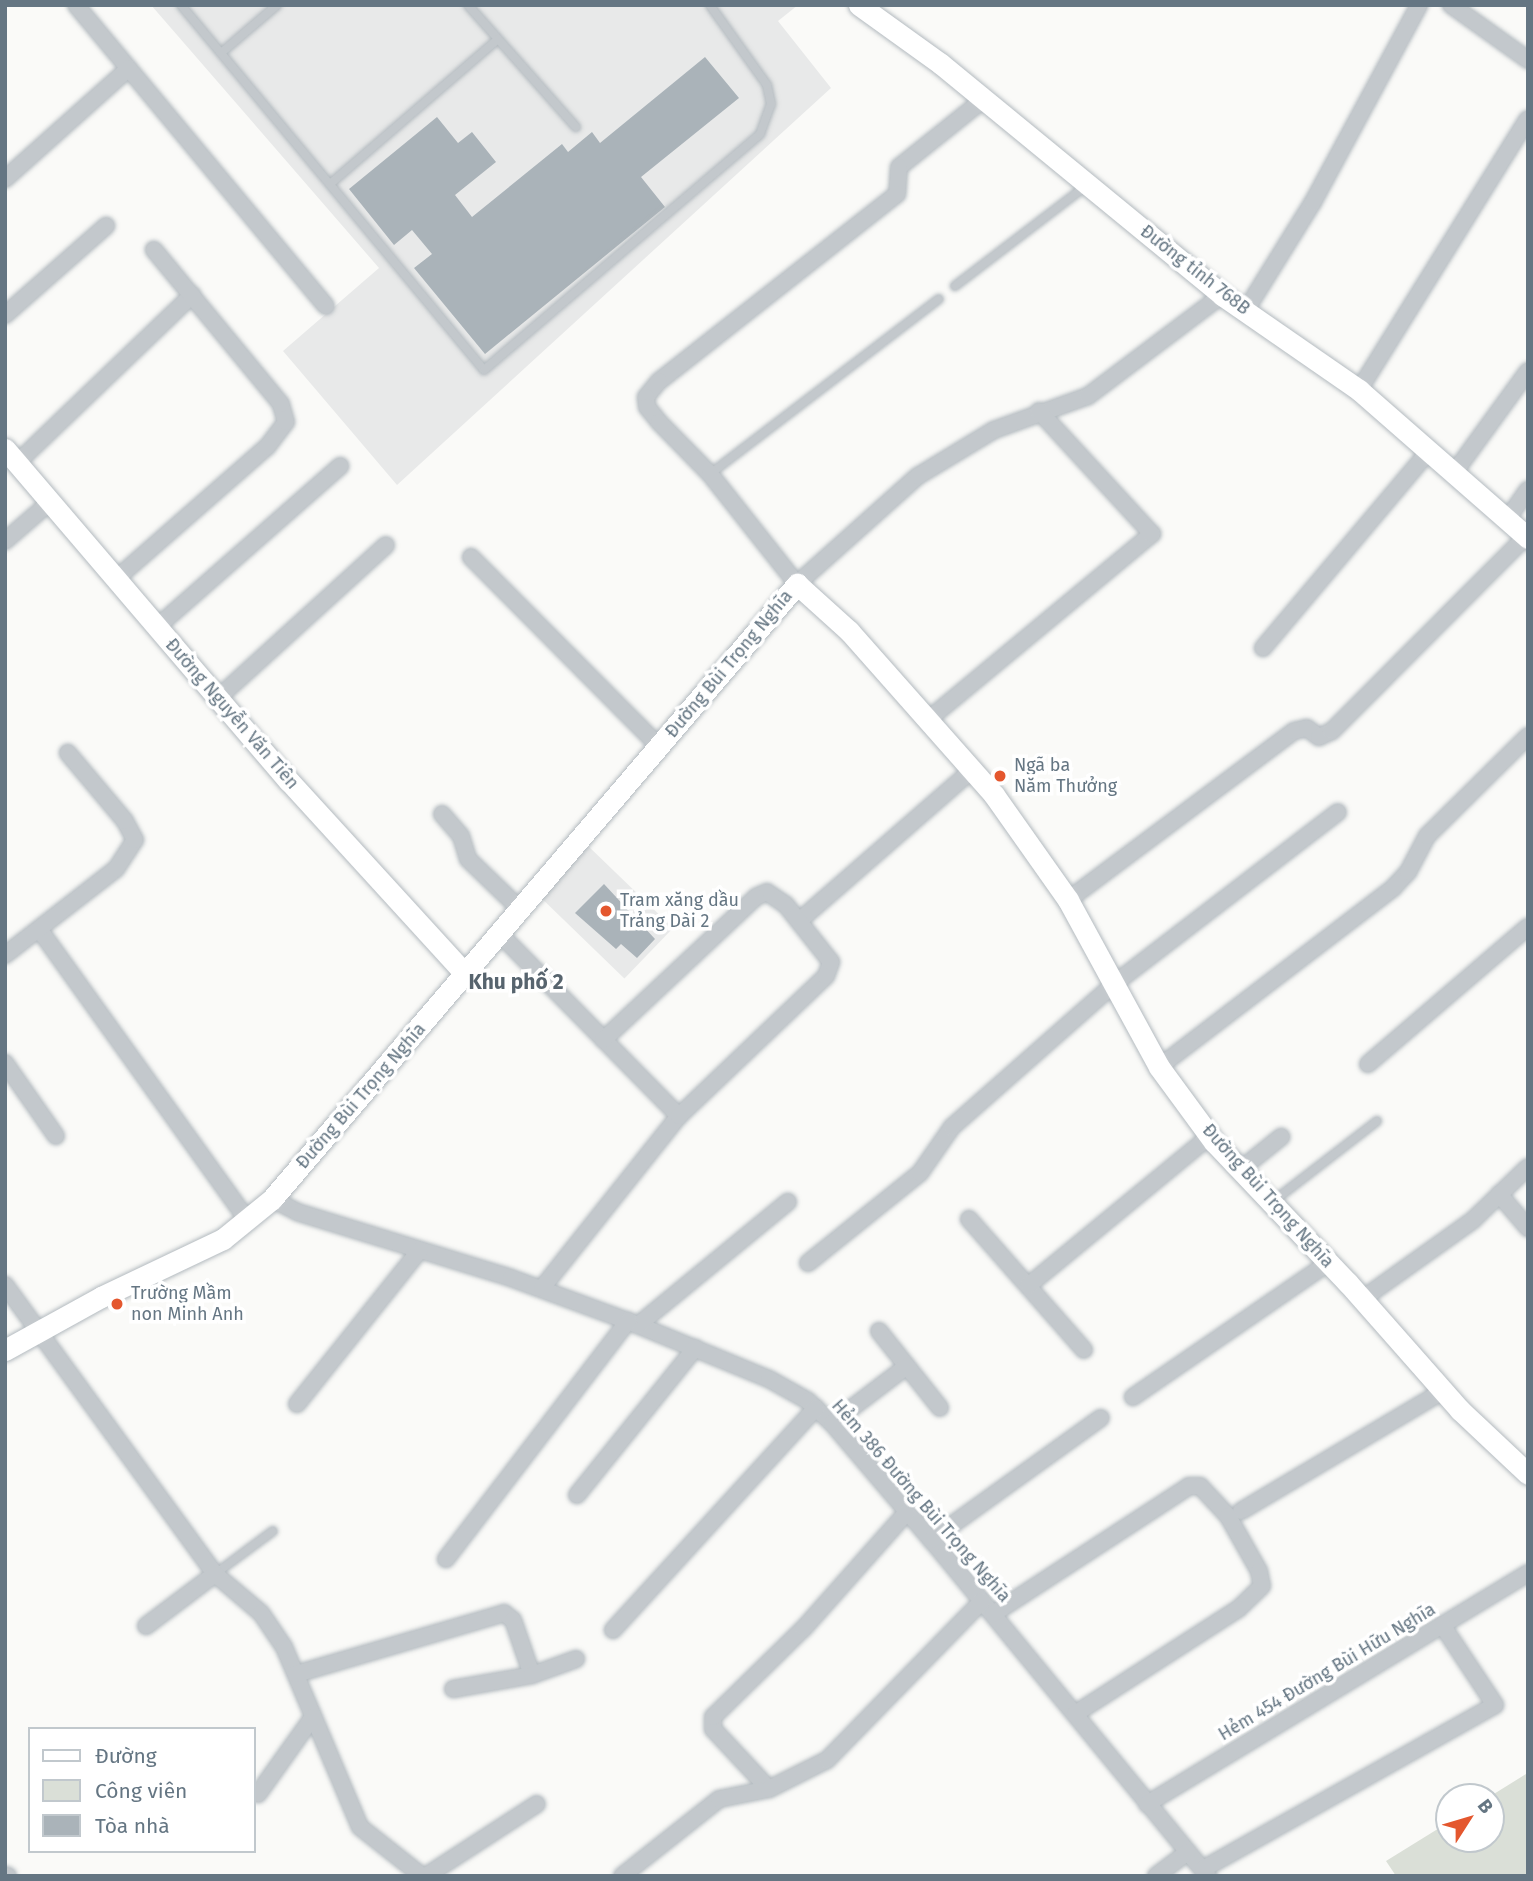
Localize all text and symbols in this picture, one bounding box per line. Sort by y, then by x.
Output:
street label: Đường tỉnh 768B [1136,221,1254,319]
street label: Đường Bùi Trọng Nghĩa [661,586,797,742]
street label: Đường Nguyễn Văn Tiên [161,634,303,794]
place label: Ngã ba Năm Thưởng [1014,755,1117,798]
marker: Ngã ba Năm Thưởng [992,768,1008,784]
place label: Trạm xăng dầu Trảng Dài 2 [620,890,739,932]
marker: Trạm xăng dầu Trảng Dài 2 [598,903,614,919]
district label: Khu phố 2 [468,969,564,995]
street label: Đường Bùi Trọng Nghĩa [292,1019,430,1173]
street label: Đường Bùi Trọng Nghĩa [1198,1120,1338,1272]
place label: Trường Mầm non Minh Anh [131,1283,244,1326]
marker: Trường Mầm non Minh Anh [109,1296,125,1312]
street label: Hẻm 386 Đường Bùi Trọng Nghĩa [827,1395,1015,1607]
street label: Hẻm 454 Đường Bùi Hữu Nghĩa [1215,1599,1439,1745]
legend [28,1727,256,1853]
text: Đường [95,1743,157,1769]
text: Công viên [95,1778,187,1804]
north arrow [1435,1783,1505,1853]
text: B [1473,1795,1498,1818]
text: Tòa nhà [95,1813,170,1839]

